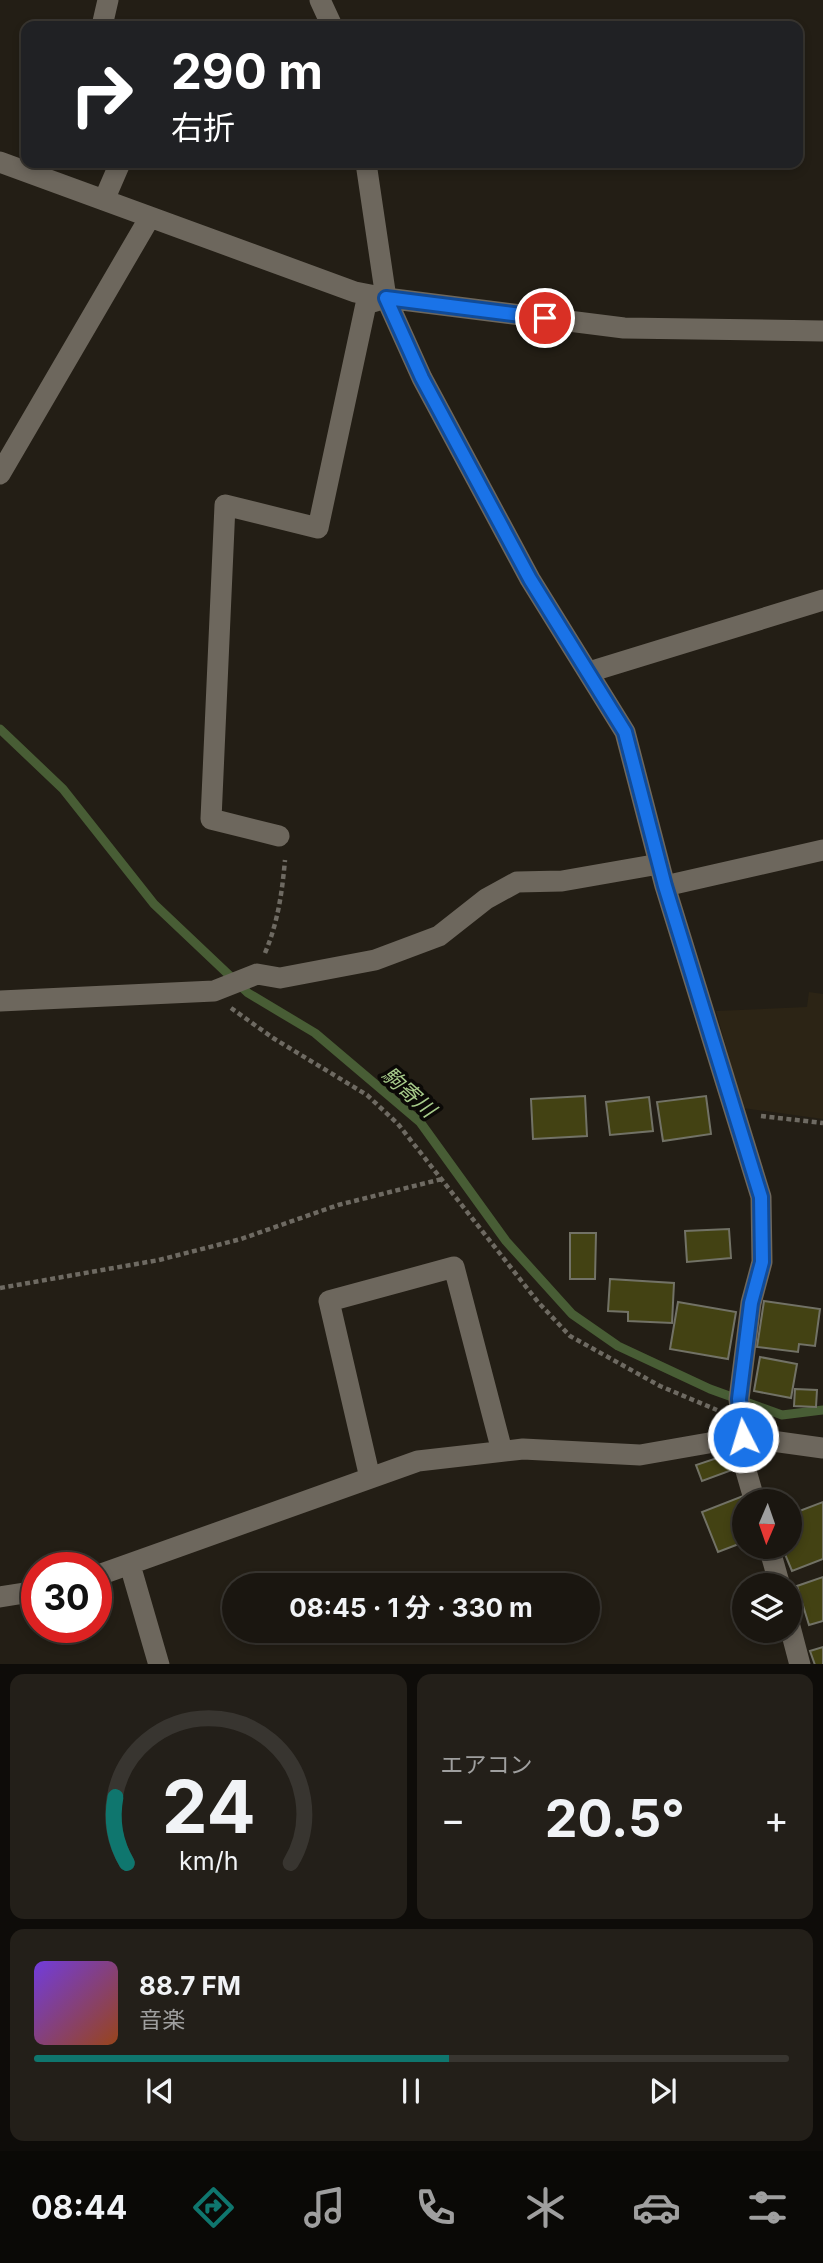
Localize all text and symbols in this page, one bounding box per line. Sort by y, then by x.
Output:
text: 290 m [171,42,323,101]
icon: right [56,49,147,140]
text: 右折 [171,108,235,147]
pin [515,288,575,348]
icon: arrive [526,299,564,337]
water label: 駒寄川 [377,1062,442,1124]
position arrow [706,1400,780,1474]
north arrow [732,1489,802,1559]
map controls [732,1489,802,1643]
speed limit sign: 30 [21,1552,112,1643]
button: layers [732,1573,802,1643]
text: 08:45 · 1 分 · 330 m [289,1592,533,1623]
text: エアコン [441,1751,533,1779]
text: 24 [161,1762,255,1851]
text: 20.5° [545,1787,685,1850]
text: − [441,1796,466,1842]
text: + [764,1796,789,1842]
text: km/h [179,1845,238,1875]
text: 88.7 FM [139,1970,241,2001]
text: 音楽 [139,2006,185,2034]
icon: previous [141,2072,179,2110]
icon: pause [392,2072,430,2110]
icon: next [644,2072,682,2110]
icon: directions [189,2183,238,2232]
icon: music [300,2183,349,2232]
icon: phone [411,2183,460,2232]
icon: climate [521,2183,570,2232]
icon: car [632,2183,681,2232]
icon: filters [743,2183,792,2232]
text: 08:44 [31,2188,127,2227]

